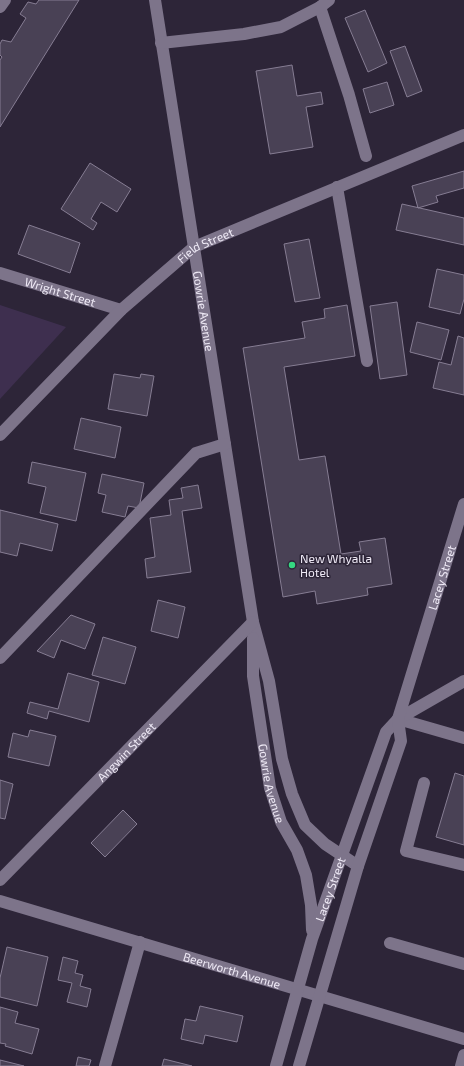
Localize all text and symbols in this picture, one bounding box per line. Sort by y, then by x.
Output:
street label: Field Street [174,224,236,266]
street label: Gowrie Avenue [191,270,217,352]
street label: Wright Street [23,274,98,309]
street label: Lacey Street [425,543,458,612]
place label: New Whyalla Hotel [300,551,372,579]
marker: New Whyalla Hotel [287,560,297,570]
street label: Angwin Street [94,719,158,784]
street label: Gowrie Avenue [256,743,288,825]
street label: Lacey Street [312,855,348,923]
street label: Beerworth Avenue [182,949,282,991]

